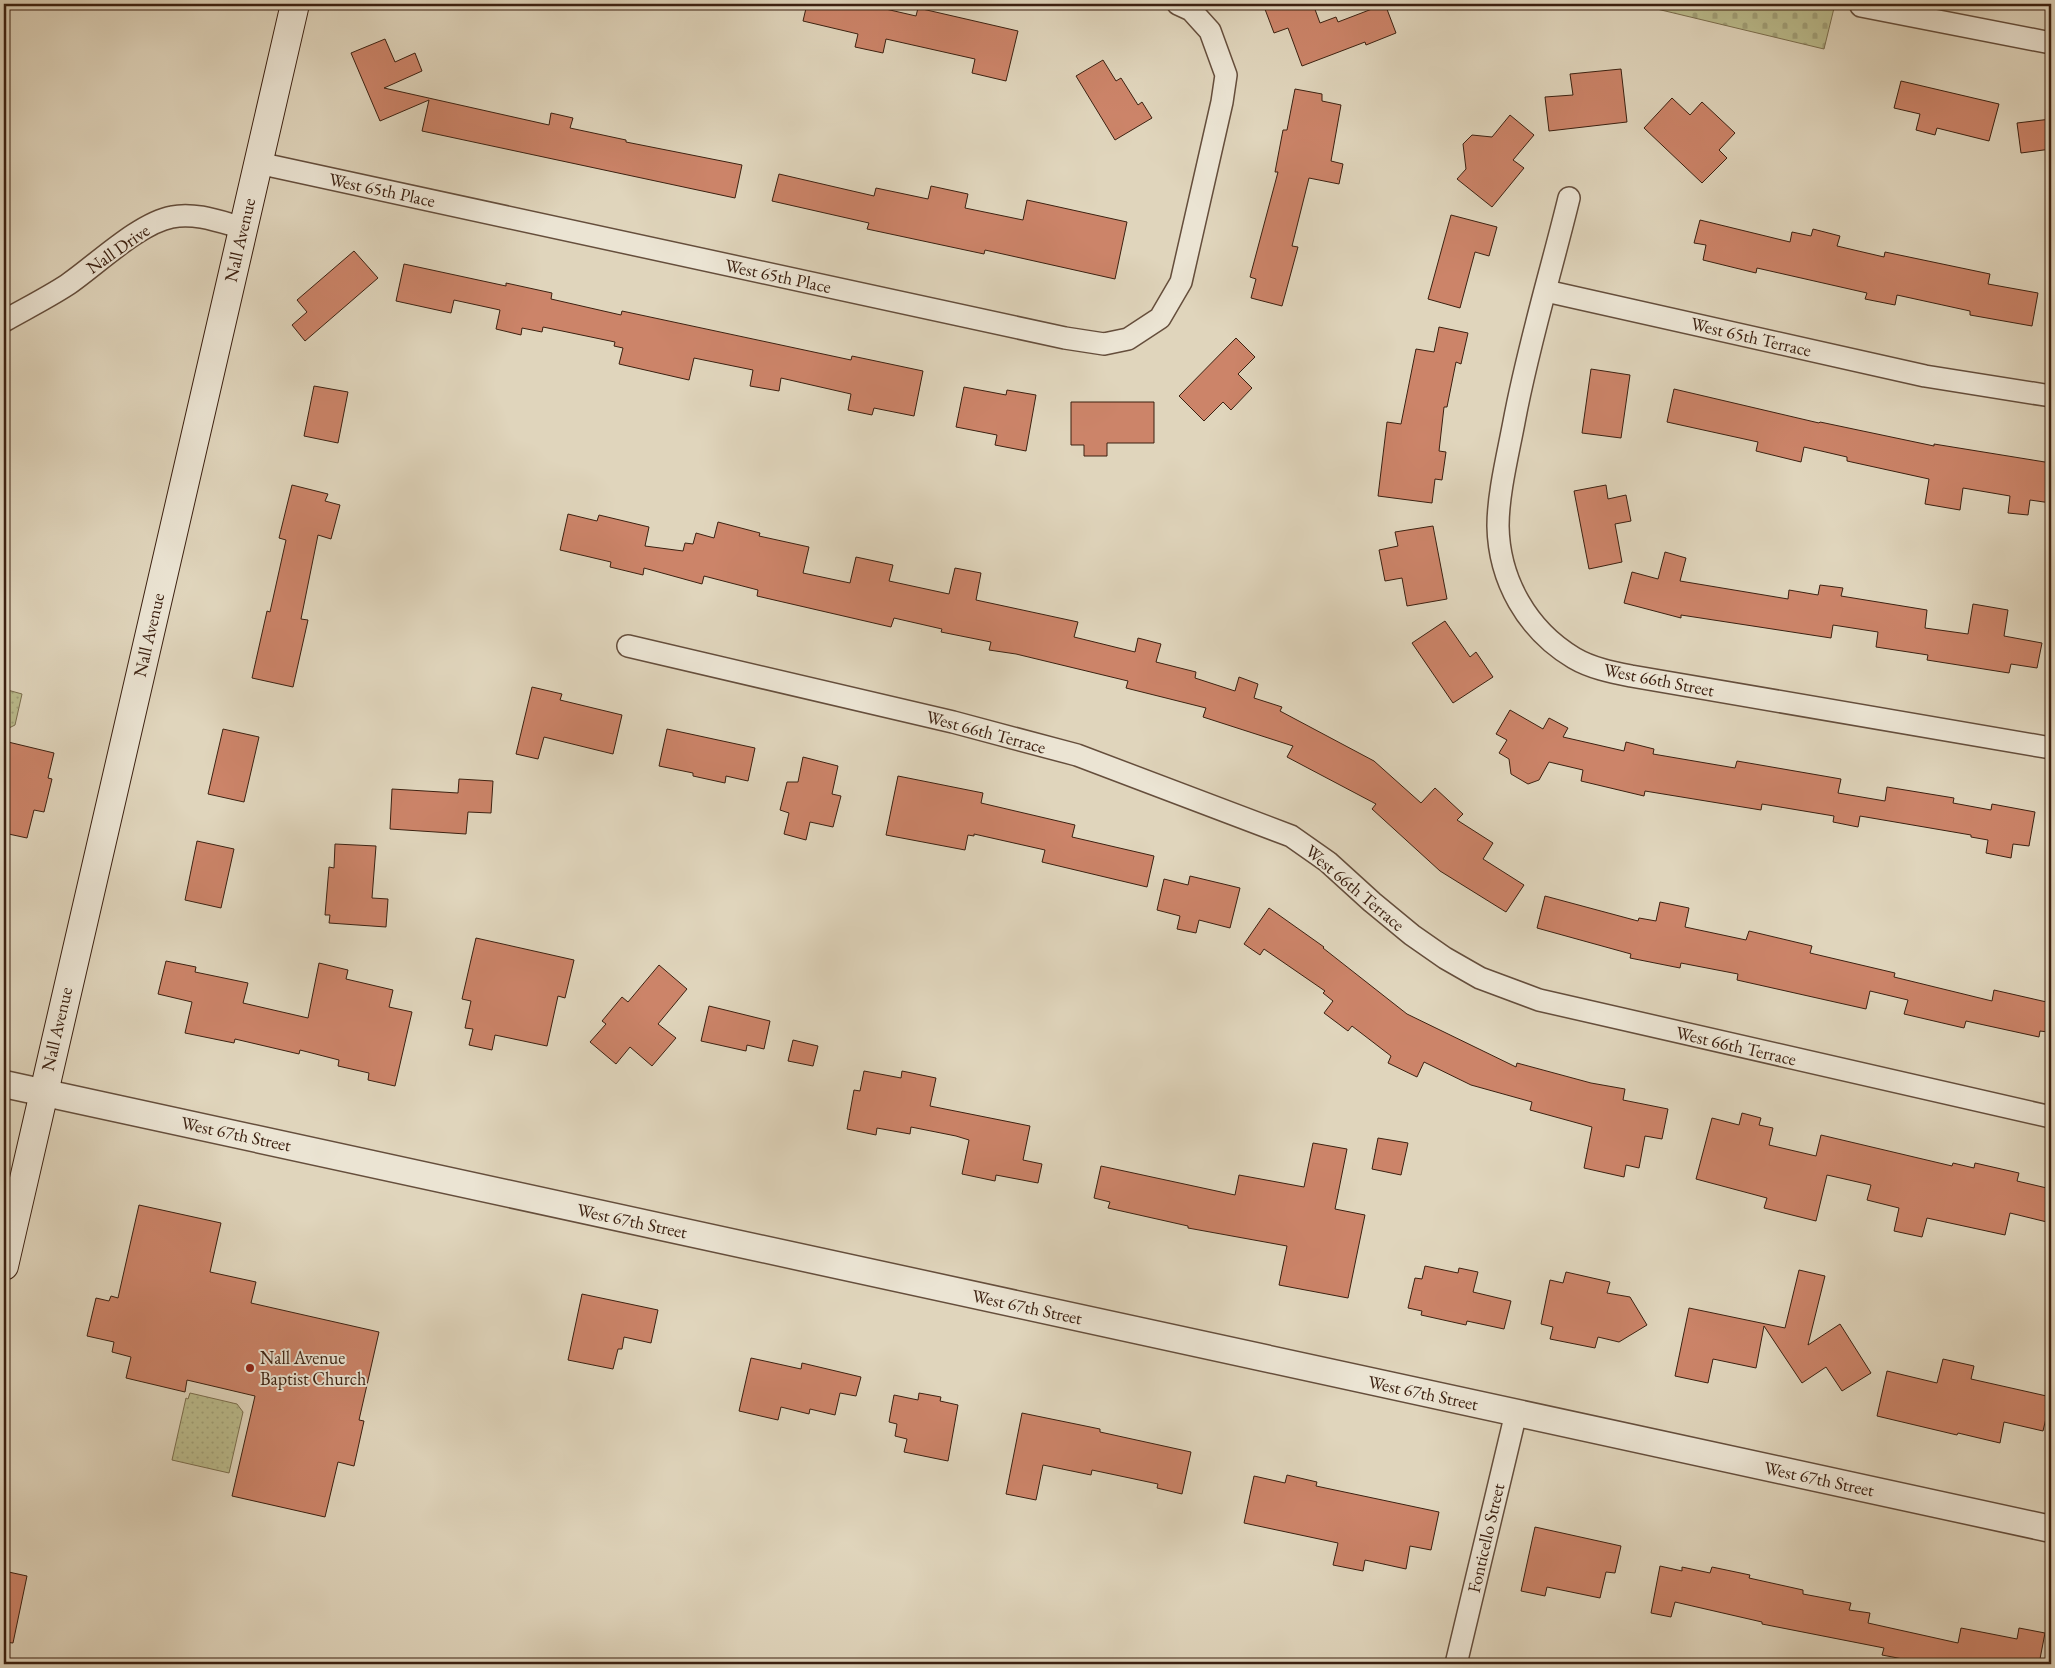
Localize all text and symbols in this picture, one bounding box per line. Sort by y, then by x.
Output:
street label: West 65th Place [327,167,437,212]
street label: Nall Avenue [219,196,260,284]
street label: Nall Drive [82,218,154,279]
street label: West 65th Place [723,253,833,298]
street label: West 65th Terrace [1689,311,1814,362]
street label: Nall Avenue [128,591,169,679]
street label: West 66th Street [1602,658,1717,702]
street label: West 66th Terrace [924,704,1048,759]
street label: West 66th Terrace [1301,839,1410,936]
street label: Nall Avenue [36,985,77,1073]
street label: West 66th Terrace [1674,1020,1799,1071]
street label: West 67th Street [179,1111,294,1156]
street label: West 67th Street [575,1198,690,1243]
street label: West 67th Street [970,1284,1085,1329]
place label: Nall Avenue Baptist Church [260,1346,366,1390]
marker: Nall Avenue Baptist Church [244,1362,256,1374]
street label: West 67th Street [1366,1370,1481,1415]
street label: West 67th Street [1762,1456,1877,1501]
street label: Fonticello Street [1462,1480,1509,1595]

